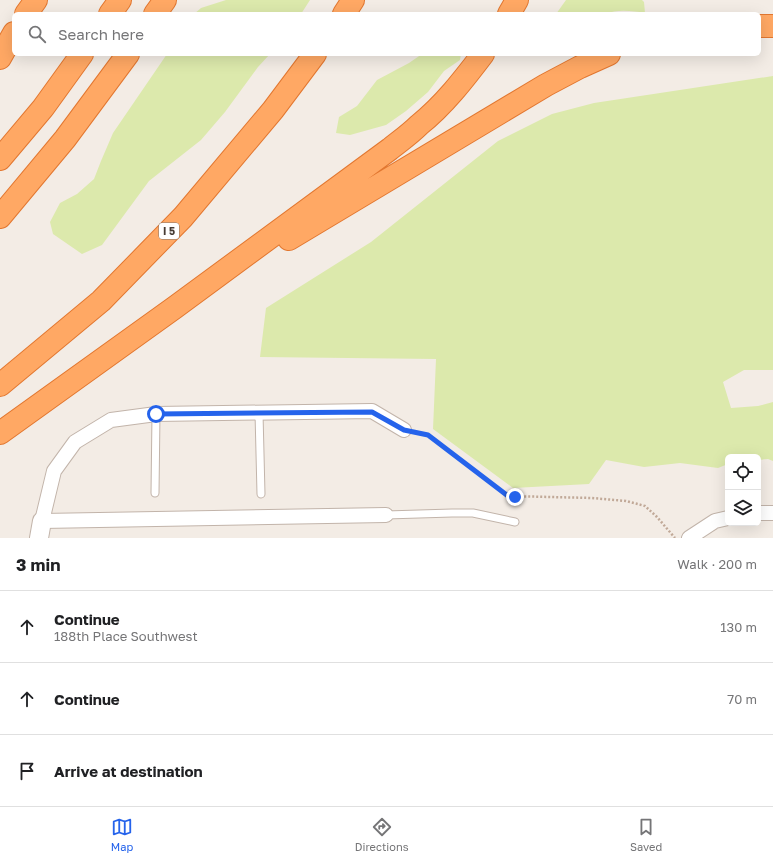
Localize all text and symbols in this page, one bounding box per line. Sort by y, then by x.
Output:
search box [12,12,761,56]
icon: search [26,23,48,45]
text: Search here [58,25,144,43]
road number: I 5 [159,223,179,239]
route start [147,405,165,423]
map controls [725,454,761,526]
button: locate [725,454,761,490]
route end [506,488,524,506]
button: layers [725,490,761,526]
text: 3 min [16,554,60,575]
text: Walk · 200 m [677,556,757,572]
text: Continue [54,610,120,628]
icon: ahead [16,616,38,638]
text: 130 m [720,619,757,635]
text: 188th Place Southwest [54,628,198,644]
icon: ahead [16,688,38,710]
text: Continue [54,690,120,708]
text: 70 m [727,691,757,707]
icon: arrive [16,760,38,782]
text: Arrive at destination [54,762,203,780]
tab: Map [111,816,133,853]
tab: Directions [355,816,409,853]
tab: Saved [630,816,662,853]

